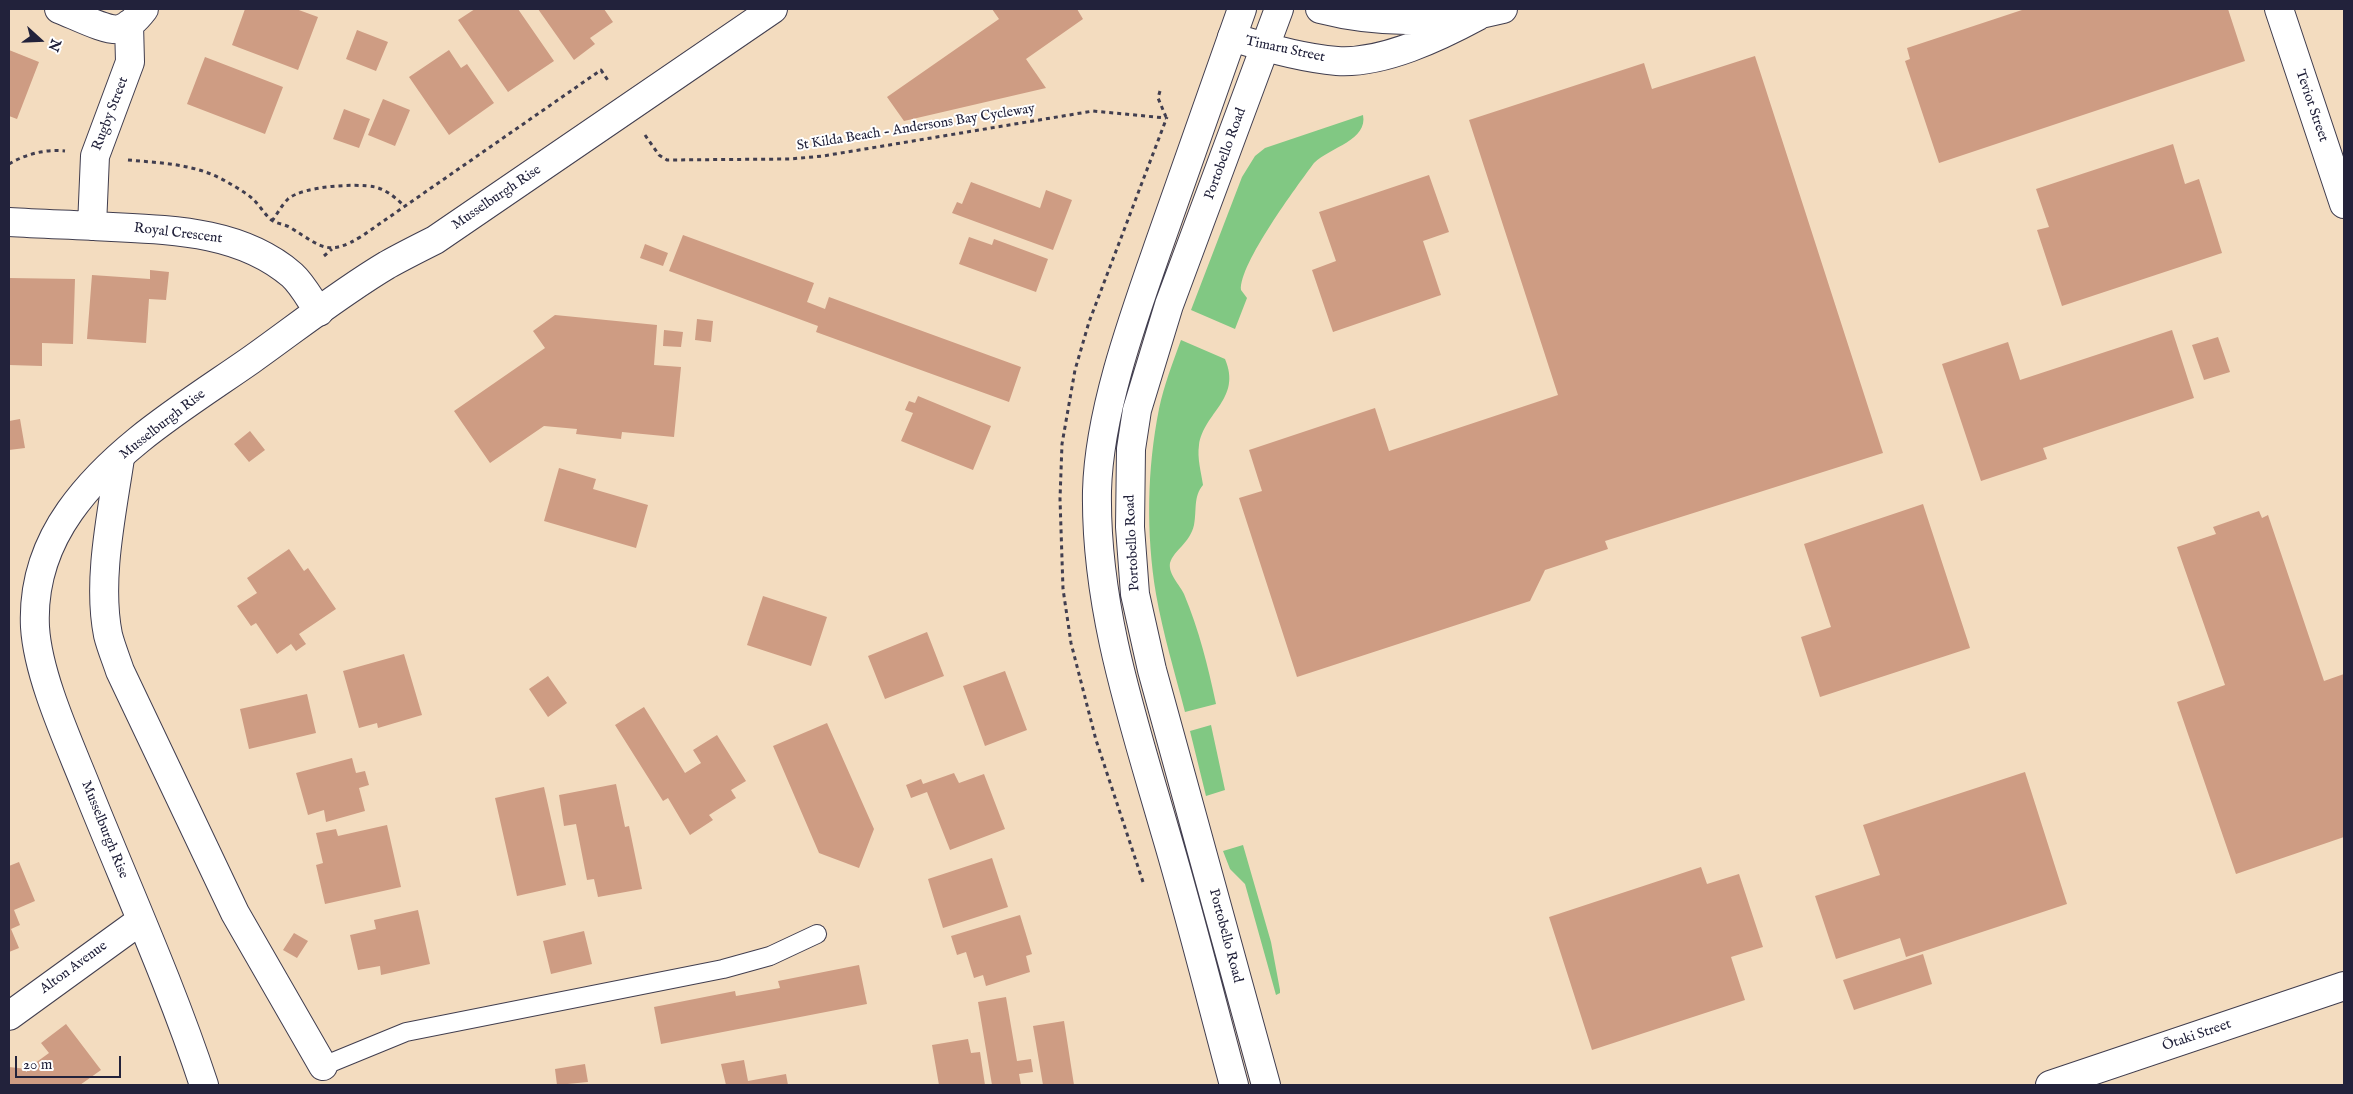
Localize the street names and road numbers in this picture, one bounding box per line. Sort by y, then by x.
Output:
street label: Timaru Street [1244,33,1326,67]
street label: Teviot Street [2291,68,2331,144]
street label: Rugby Street [89,75,133,153]
street label: St Kilda Beach - Andersons Bay Cycleway [796,101,1036,155]
street label: Portobello Road [1202,106,1250,202]
street label: Musselburgh Rise [449,162,545,234]
street label: Royal Crescent [133,220,223,248]
street label: Musselburgh Rise [117,386,209,464]
street label: Portobello Road [1122,494,1144,592]
street label: Musselburgh Rise [77,779,131,881]
street label: Portobello Road [1204,887,1246,985]
street label: Alton Avenue [37,938,111,998]
street label: Ōtaki Street [2160,1016,2234,1056]

